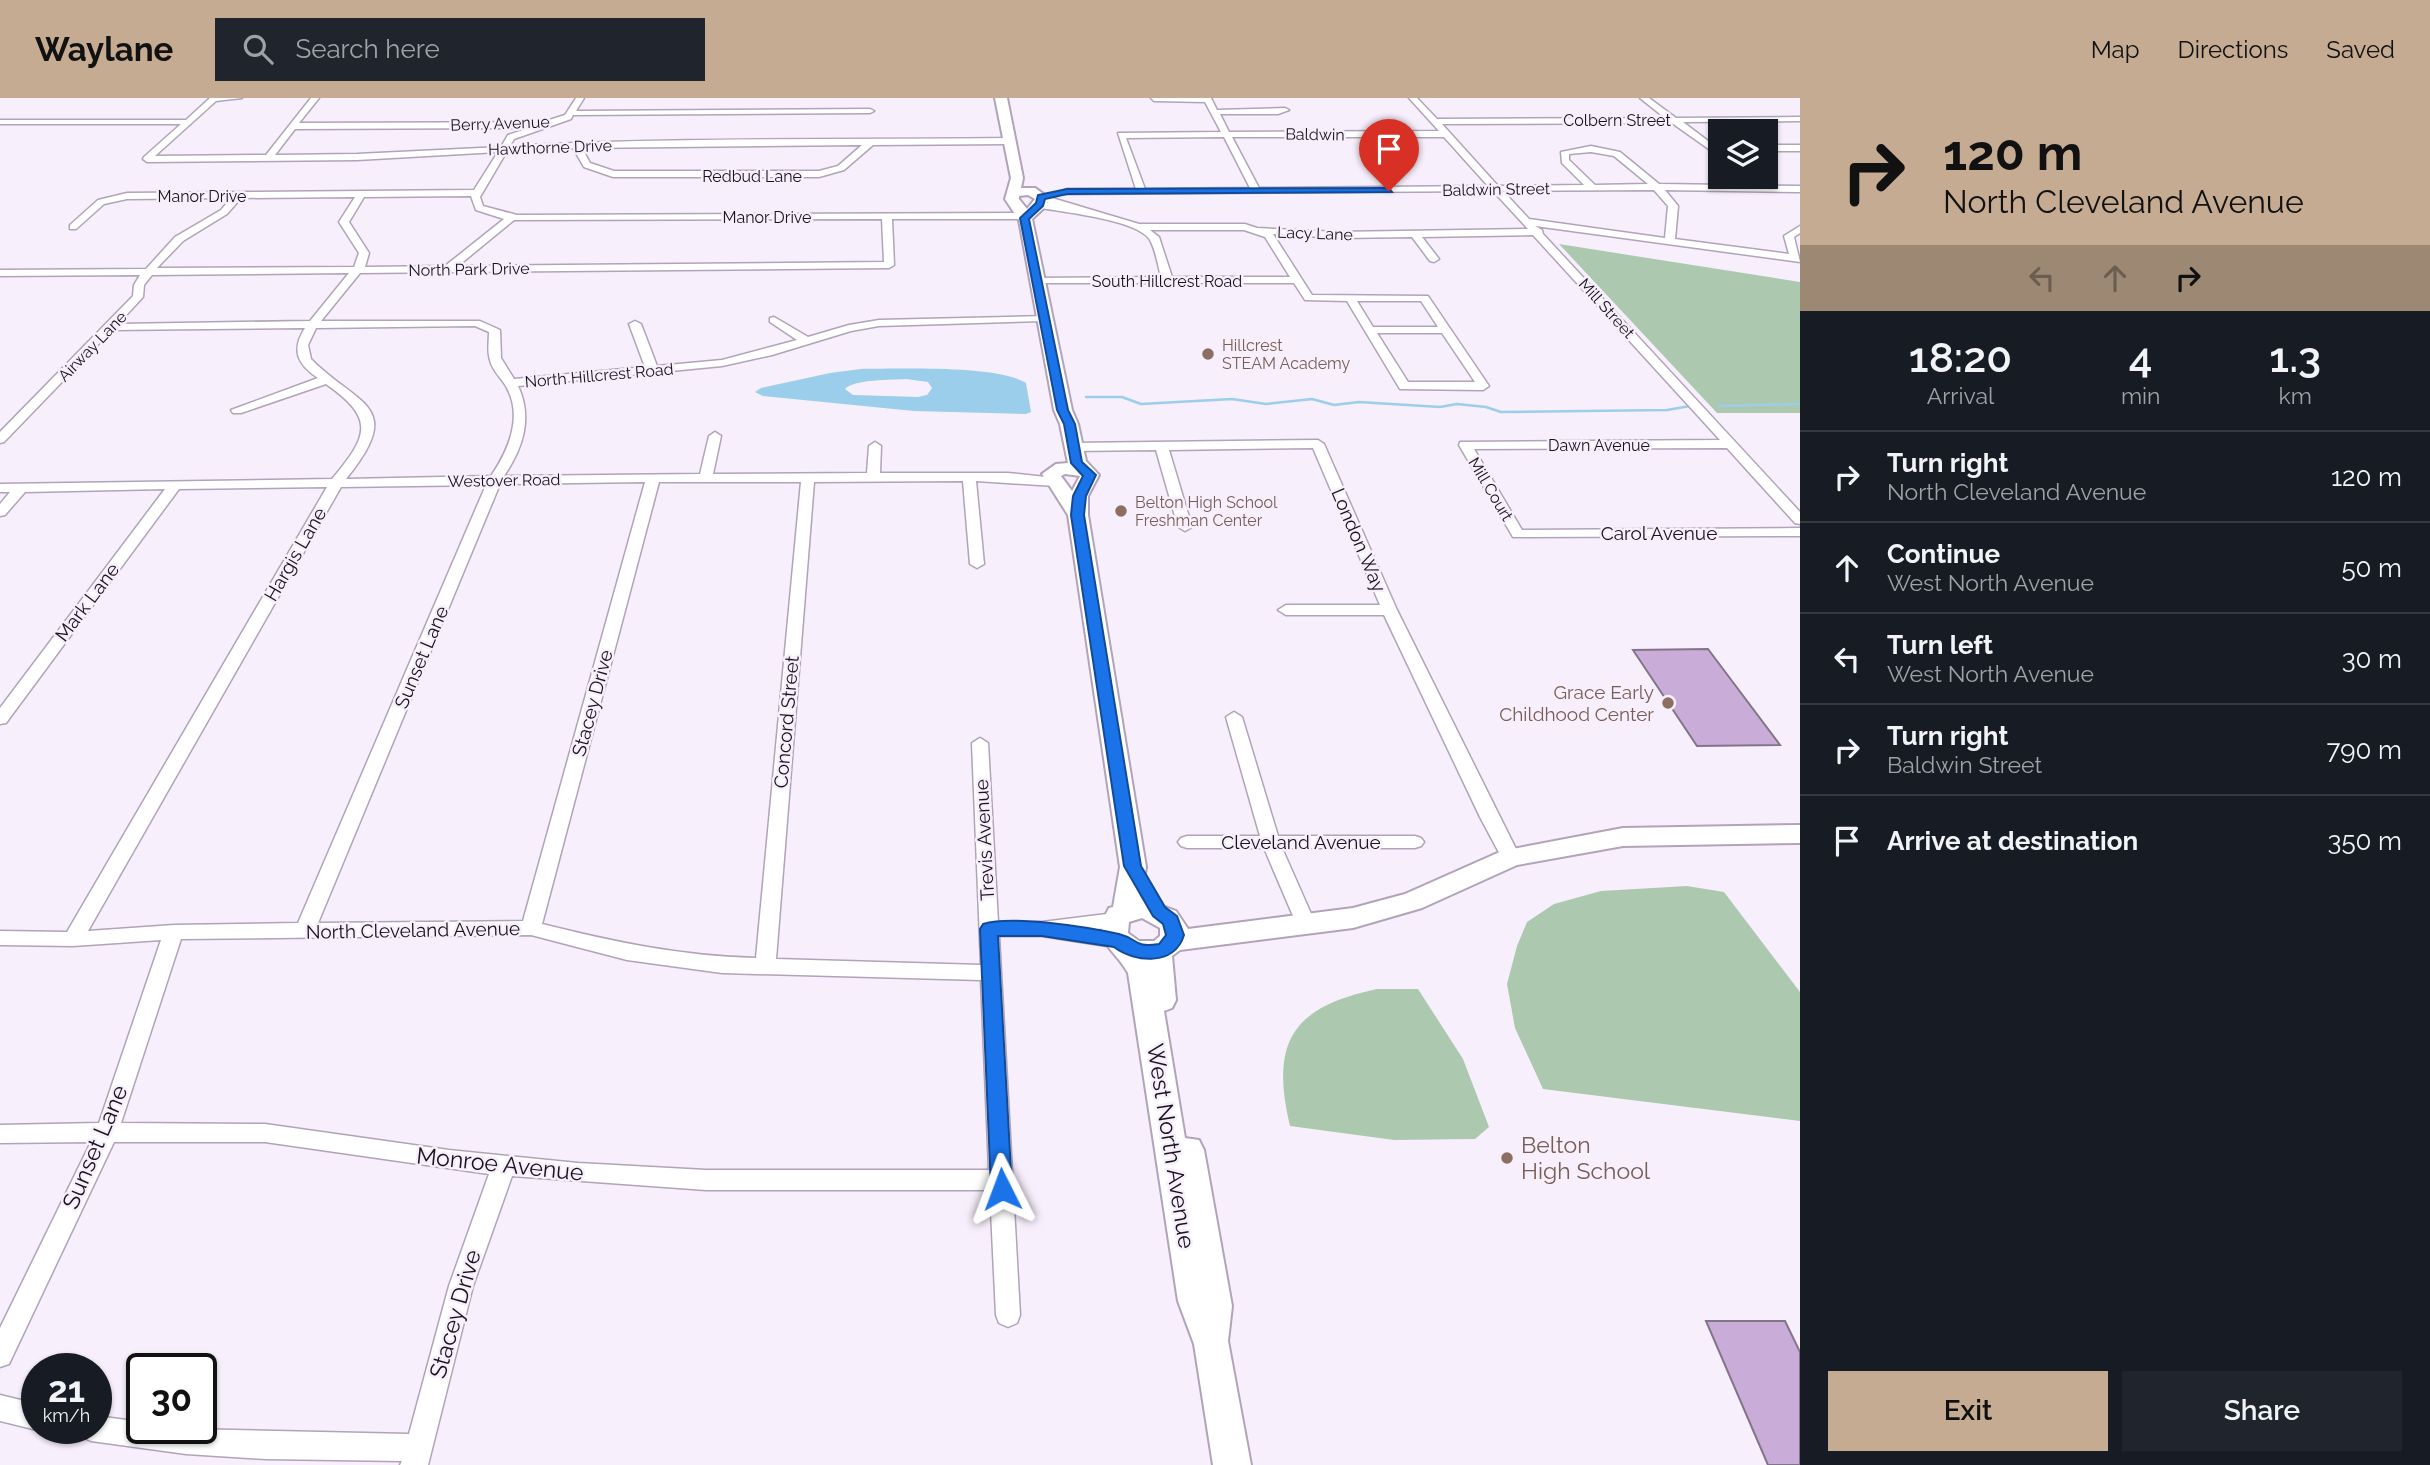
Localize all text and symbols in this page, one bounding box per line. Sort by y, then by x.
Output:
search box [215,18,705,81]
text: Waylane [35,30,173,69]
icon: search [239,30,277,68]
text: Search here [295,34,440,64]
text: Map [2091,35,2140,64]
text: Directions [2178,35,2288,64]
text: Saved [2326,35,2395,64]
street label: Colbern Street [1563,111,1671,130]
street label: Berry Avenue [450,112,550,135]
pin [1359,119,1419,191]
map controls [1708,119,1778,189]
button: layers [1708,119,1778,189]
street label: Baldwin [1285,124,1345,145]
text: 120 m [1943,124,2082,181]
icon: right [1828,126,1919,217]
icon: arrive [1370,130,1408,168]
street label: Hawthorne Drive [488,136,612,159]
street label: Redbud Lane [702,167,802,186]
street label: Baldwin Street [1442,179,1551,200]
text: North Cleveland Avenue [1943,183,2304,220]
street label: Manor Drive [157,187,247,206]
street label: Manor Drive [722,208,812,227]
street label: Lacy Lane [1277,223,1353,244]
street label: North Park Drive [408,259,530,280]
icon: left [2023,259,2061,297]
icon: ahead [2096,259,2134,297]
icon: right [2169,259,2207,297]
street label: South Hillcrest Road [1092,272,1242,291]
street label: Mill Street [1575,274,1639,343]
street label: Airway Lane [54,307,131,385]
text: 18:20 [1909,333,2012,382]
text: 4 [2129,333,2153,382]
text: 1.3 [2269,333,2321,382]
place label: Hillcrest STEAM Academy [1222,336,1351,373]
marker: Hillcrest STEAM Academy [1200,346,1216,362]
street label: North Hillcrest Road [524,360,674,391]
text: Arrival [1927,382,1994,409]
text: min [2121,382,2161,409]
text: km [2279,382,2312,409]
street label: Dawn Avenue [1548,436,1650,455]
text: Turn right [1887,448,2008,478]
street label: Mill Court [1464,454,1517,525]
icon: right [1828,458,1866,496]
text: 120 m [2331,462,2402,492]
street label: Westover Road [448,470,560,491]
text: North Cleveland Avenue [1887,478,2146,505]
street label: London Way [1327,485,1391,595]
place label: Belton High School Freshman Center [1135,493,1278,530]
street label: Hargis Lane [259,503,331,605]
marker: Belton High School Freshman Center [1113,503,1129,519]
street label: Carol Avenue [1601,522,1717,544]
text: Continue [1887,539,2000,569]
icon: ahead [1828,549,1866,587]
text: 50 m [2341,553,2402,583]
street label: Mark Lane [50,559,124,645]
text: West North Avenue [1887,569,2094,596]
street label: Sunset Lane [390,603,452,711]
text: Turn left [1887,630,1993,660]
icon: left [1828,640,1866,678]
text: 30 m [2342,644,2402,674]
street label: Stacey Drive [567,647,617,759]
street label: Concord Street [769,654,803,789]
text: West North Avenue [1887,660,2094,687]
place label: Grace Early Childhood Center [1499,681,1654,725]
marker: Grace Early Childhood Center [1660,695,1676,711]
text: Turn right [1887,721,2008,751]
icon: right [1828,731,1866,769]
text: 790 m [2326,735,2402,765]
text: Baldwin Street [1887,751,2042,778]
street label: Trevis Avenue [970,779,998,901]
icon: arrive [1828,822,1866,860]
text: Arrive at destination [1887,826,2138,856]
text: 350 m [2328,826,2402,856]
street label: Cleveland Avenue [1221,831,1381,853]
street label: North Cleveland Avenue [306,917,520,943]
street label: West North Avenue [1142,1042,1201,1250]
street label: Sunset Lane [56,1081,133,1213]
place label: Belton High School [1521,1131,1651,1184]
street label: Monroe Avenue [415,1141,585,1186]
marker: Belton High School [1499,1150,1515,1166]
position arrow [965,1152,1039,1226]
street label: Stacey Drive [423,1247,486,1381]
speed limit sign: 30 [126,1353,217,1444]
text: 21 [48,1369,85,1410]
button: Exit [1828,1371,2108,1451]
button: Share [2122,1371,2402,1451]
text: km/h [43,1405,90,1426]

